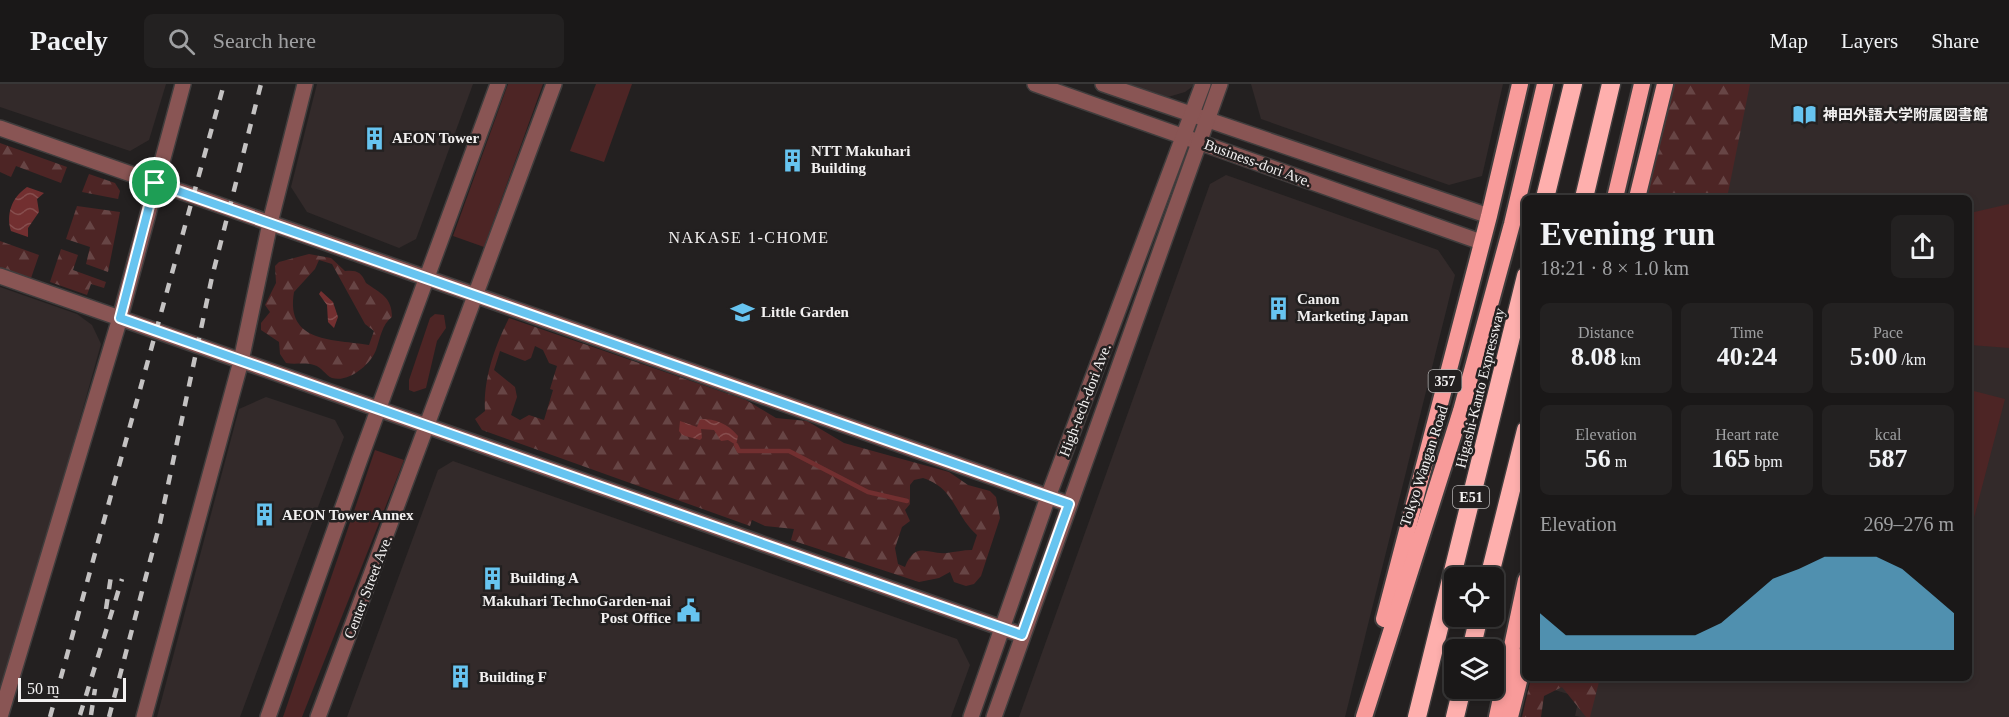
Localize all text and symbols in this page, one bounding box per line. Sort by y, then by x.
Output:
search box [144,14,564,68]
text: Pacely [30,25,108,56]
icon: search [165,25,198,58]
text: Search here [213,28,316,53]
text: Map [1770,29,1808,53]
text: Layers [1841,29,1898,53]
text: Share [1931,29,1979,53]
library icon: 神田外語大学附属図書館 [1792,102,1818,128]
place label: 神田外語大学附属図書館 [1822,106,1988,123]
building icon: AEON Tower [361,125,387,151]
place label: AEON Tower [392,130,479,146]
street label: Business-dori Ave. [1202,136,1314,190]
place label: NTT Makuhari Building [811,143,910,176]
building icon: NTT Makuhari Building [780,147,806,173]
pin [129,157,180,208]
icon: arrive [138,166,171,199]
button: share [1891,215,1954,278]
text: Evening run [1540,216,1715,252]
district label: NAKASE 1-CHOME [669,229,830,246]
text: 18:21 · 8 × 1.0 km [1540,257,1689,279]
place label: Canon Marketing Japan [1297,291,1409,324]
building icon: Canon Marketing Japan [1266,295,1292,321]
school or university icon: Little Garden [730,299,756,325]
place label: Little Garden [761,304,850,320]
street label: Higashi-Kanto Expressway [1452,306,1508,470]
text: Distance [1578,324,1634,341]
text: Time [1730,324,1764,341]
text: Pace [1873,324,1903,341]
street label: High-tech-dori Ave. [1056,341,1114,459]
text: 8.08 [1571,342,1617,371]
text: 40:24 [1717,342,1777,371]
text: 5:00 [1850,342,1897,371]
text: km [1617,351,1641,368]
text: /km [1897,351,1926,368]
road number: 357 [1428,370,1462,392]
street label: Tokyo Wangan Road [1397,403,1451,528]
text: Elevation [1575,426,1637,443]
text: Heart rate [1715,426,1779,443]
text: kcal [1875,426,1901,443]
text: 56 [1585,444,1611,473]
text: 165 [1711,444,1750,473]
text: 587 [1869,444,1908,473]
text: m [1611,453,1627,470]
text: bpm [1750,453,1783,470]
road number: E51 [1453,486,1489,508]
building icon: AEON Tower Annex [251,502,277,528]
place label: AEON Tower Annex [282,507,414,523]
text: Elevation [1540,513,1617,535]
text: 269–276 m [1863,513,1954,535]
street label: Center Street Ave. [341,533,395,641]
building icon: Building A [479,565,505,591]
map controls [1444,567,1504,699]
button: locate [1444,567,1504,627]
place label: Building A [510,570,579,586]
place label: Makuhari TechnoGarden-nai Post Office [482,593,671,626]
public building icon: Makuhari TechnoGarden-nai Post Office [676,597,702,623]
button: layers [1444,639,1504,699]
building icon: Building F [448,664,474,690]
place label: Building F [479,669,547,685]
scale bar [18,675,126,702]
text: 50 m [27,680,59,697]

